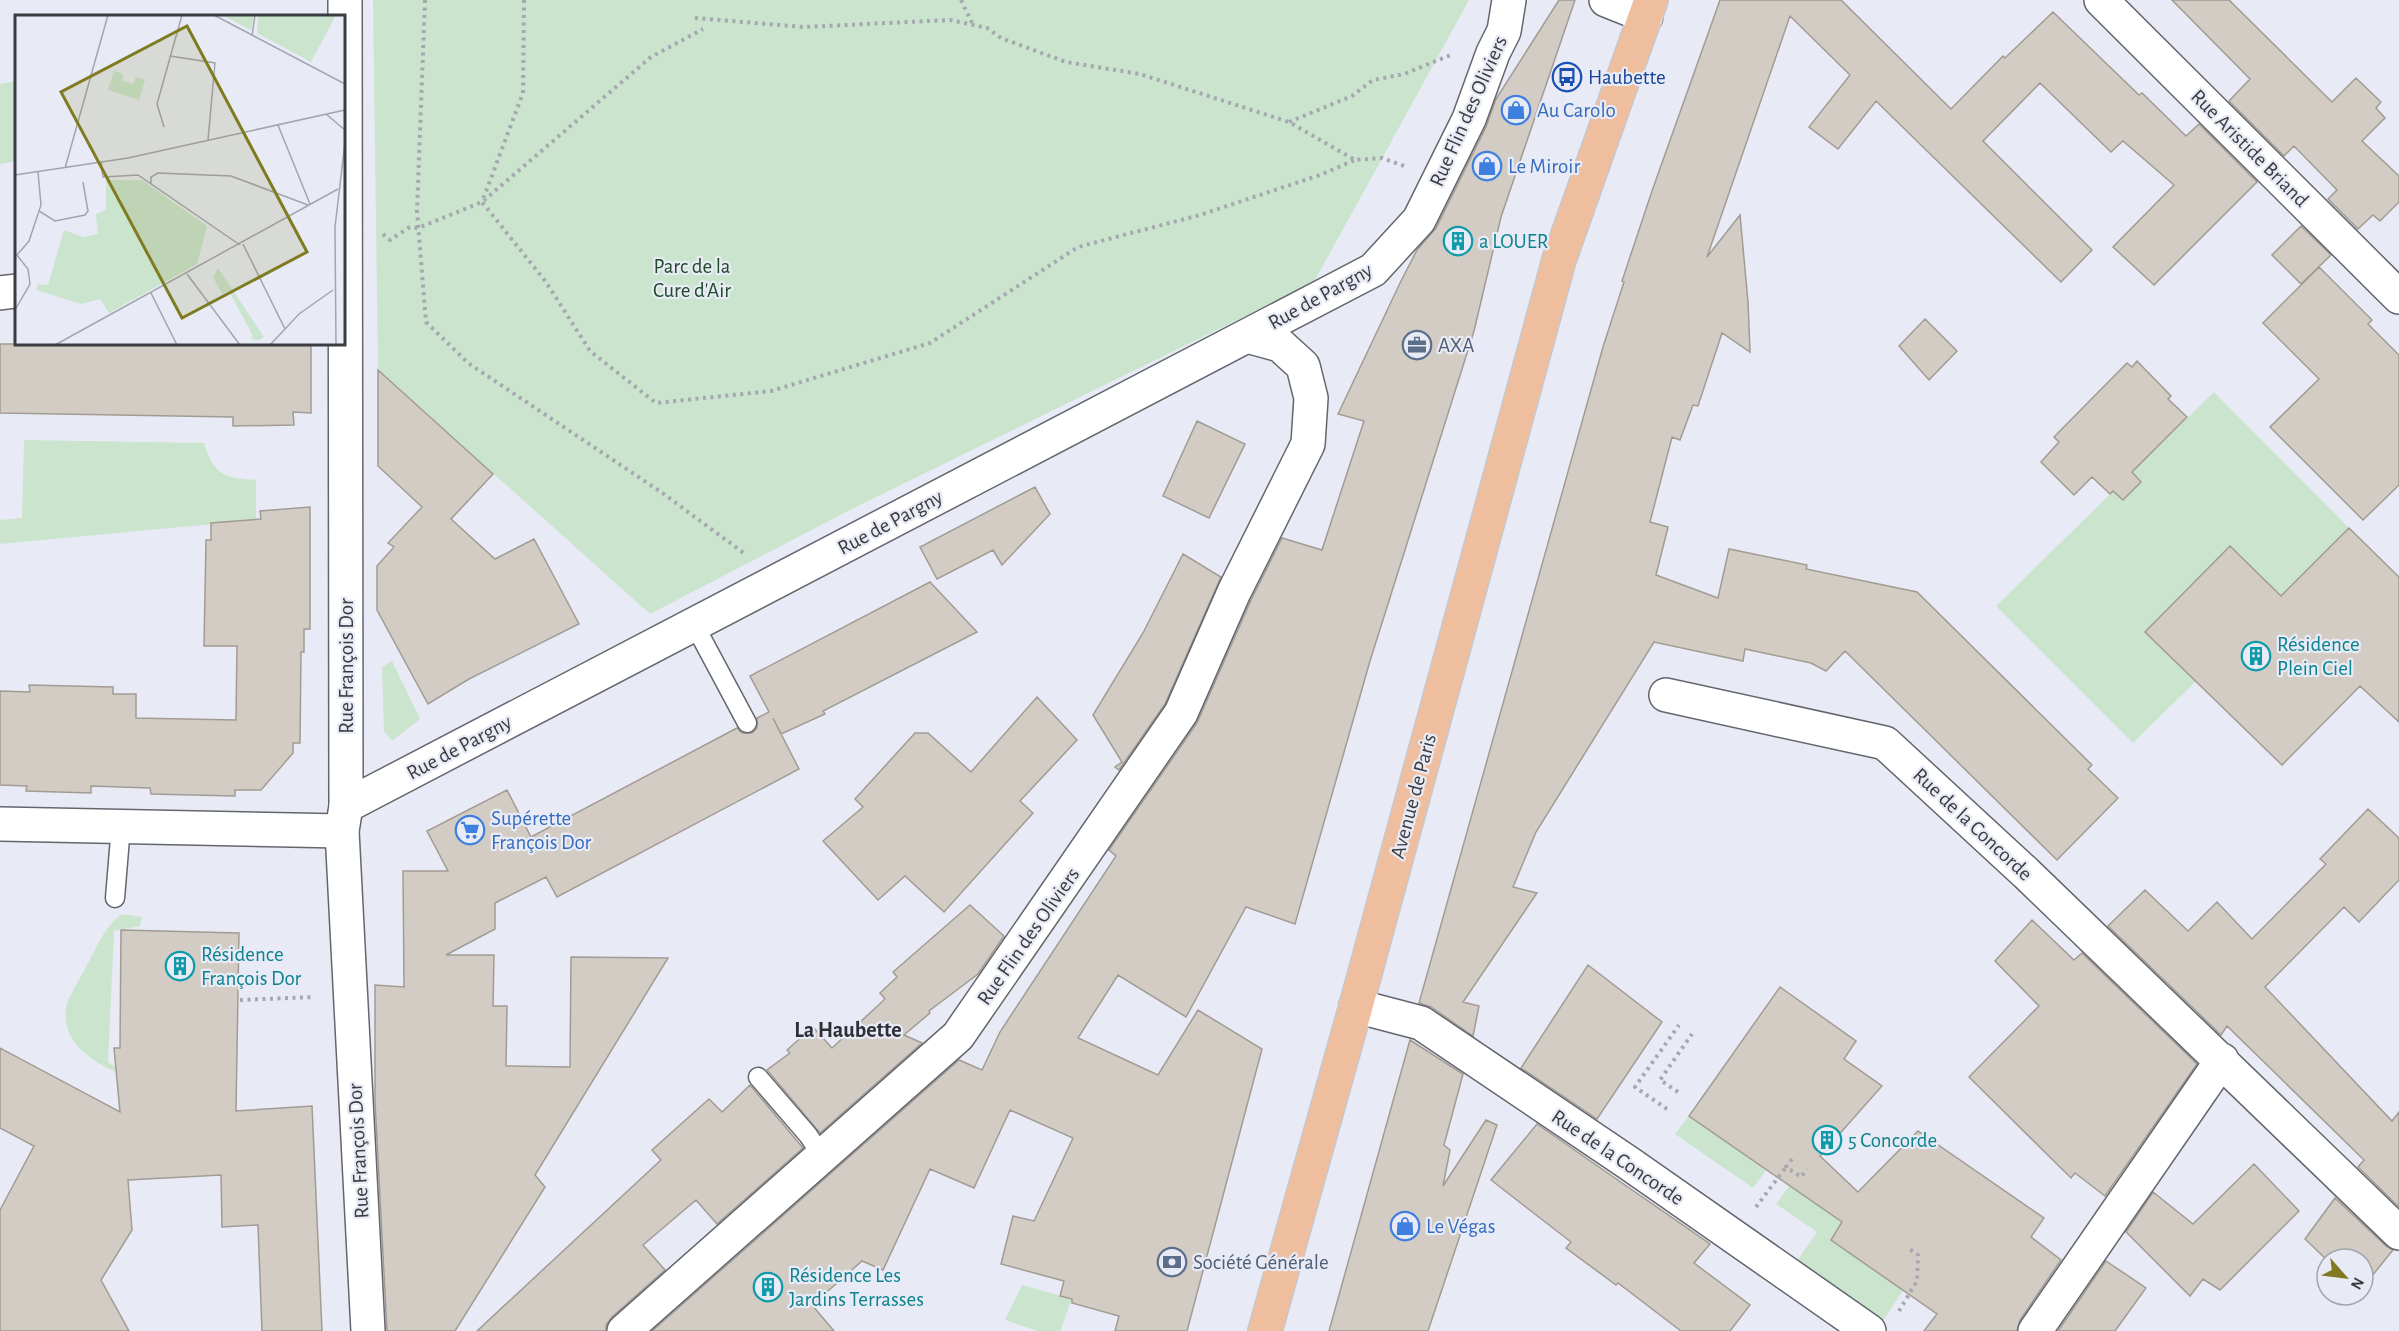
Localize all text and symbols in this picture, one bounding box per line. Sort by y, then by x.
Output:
inset map [15,15,345,345]
street label: Rue Flin des Oliviers [1426,33,1511,190]
bus stop icon: Haubette [1551,61,1583,93]
place label: Haubette [1588,67,1666,88]
street label: Rue Aristide Briand [2187,86,2313,211]
shop icon: Au Carolo [1500,94,1532,126]
place label: Au Carolo [1537,100,1616,121]
shop icon: Le Miroir [1471,150,1503,182]
place label: Le Miroir [1508,156,1580,177]
building icon: a LOUER [1442,225,1474,257]
place label: a LOUER [1479,231,1548,252]
park label: Parc de la Cure d'Air [653,256,731,301]
street label: Rue de Pargny [1265,259,1376,334]
office icon: AXA [1401,329,1433,361]
place label: AXA [1438,335,1474,356]
street label: Rue de Pargny [834,486,946,559]
street label: Rue François Dor [336,598,357,734]
place label: Résidence Plein Ciel [2277,634,2360,679]
building icon: Résidence Plein Ciel [2240,640,2272,672]
street label: Rue de Pargny [403,711,515,784]
street label: Avenue de Paris [1387,731,1440,861]
street label: Rue de la Concorde [1909,764,2036,885]
place label: Supérette François Dor [491,808,592,853]
supermarket icon: Supérette François Dor [454,814,486,846]
street label: Rue Flin des Oliviers [973,864,1084,1009]
place label: Résidence François Dor [201,944,302,989]
building icon: Résidence François Dor [164,950,196,982]
district label: La Haubette [794,1019,902,1041]
street label: Rue François Dor [344,1083,373,1219]
street label: Rue de la Concorde [1548,1106,1688,1209]
building icon: 5 Concorde [1811,1124,1843,1156]
place label: 5 Concorde [1848,1130,1937,1151]
shop icon: Le Végas [1389,1210,1421,1242]
place label: Le Végas [1426,1216,1495,1237]
bank icon: Société Générale [1156,1246,1188,1278]
north arrow [2315,1247,2375,1307]
place label: Société Générale [1193,1252,1329,1273]
place label: Résidence Les Jardins Terrasses [789,1265,924,1310]
building icon: Résidence Les Jardins Terrasses [752,1271,784,1303]
text: N [2348,1275,2367,1292]

